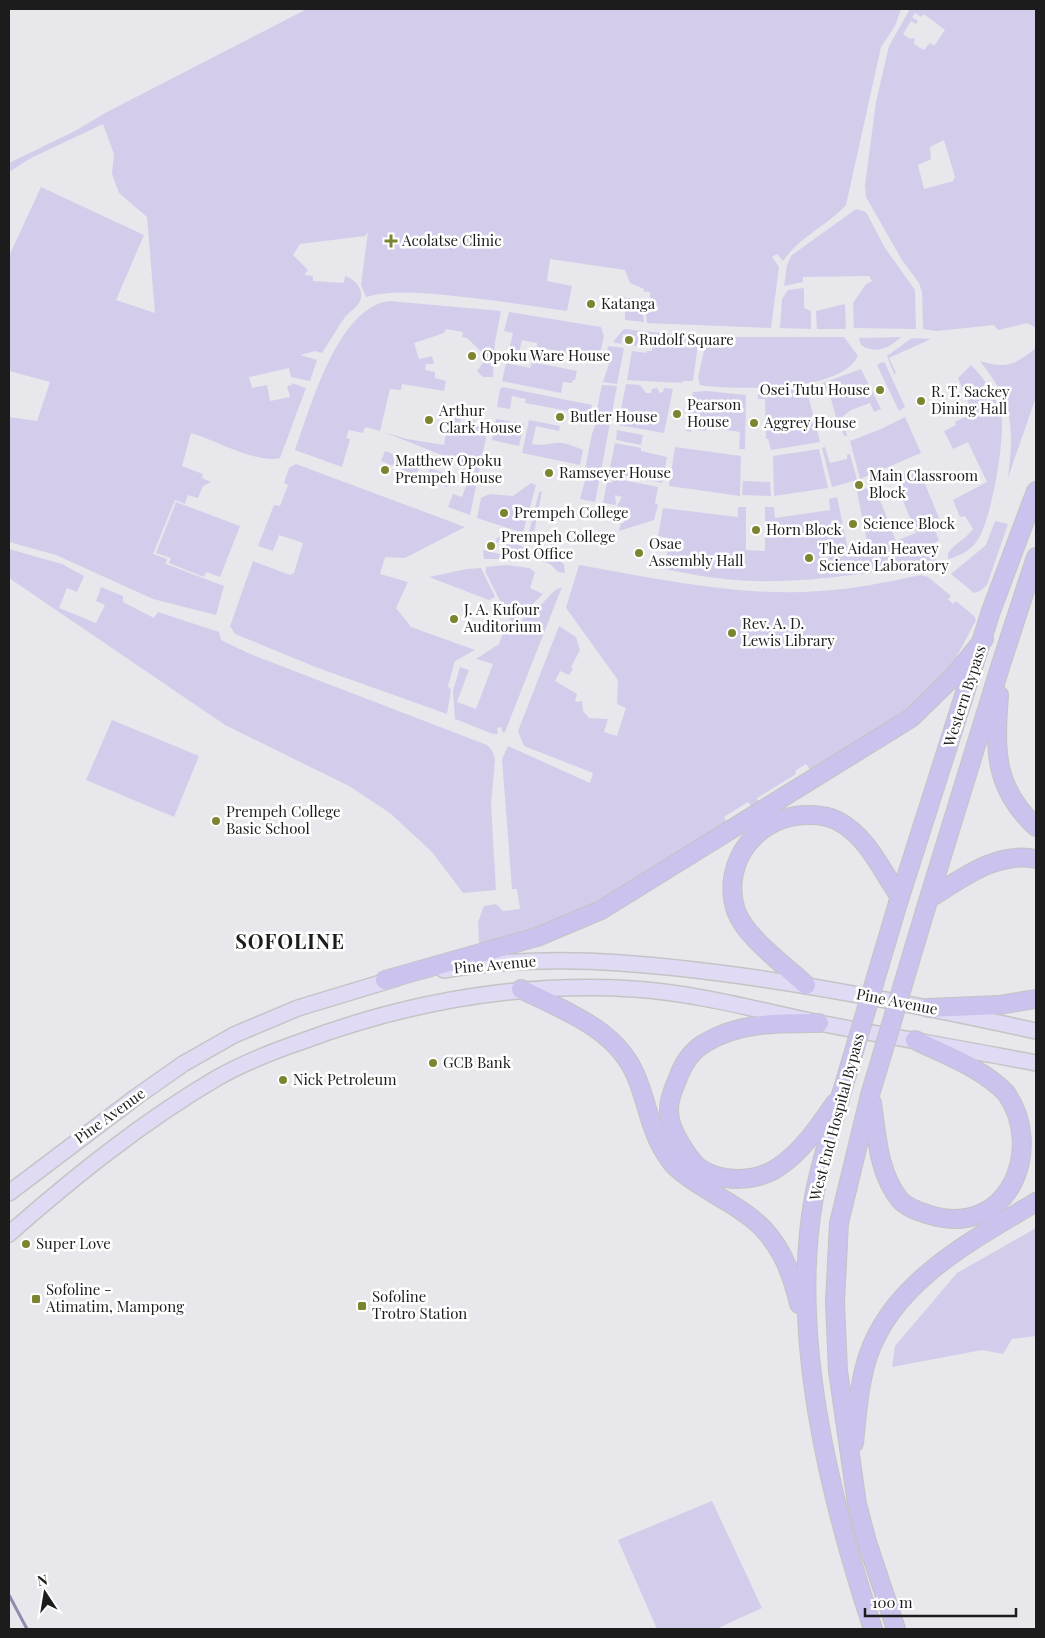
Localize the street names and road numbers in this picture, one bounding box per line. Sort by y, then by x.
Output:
street label: Western Bypass [938,642,990,750]
street label: Pine Avenue [453,950,537,978]
street label: Pine Avenue [855,983,940,1019]
street label: West End Hospital Bypass [804,1031,868,1204]
street label: Pine Avenue [70,1083,149,1148]

